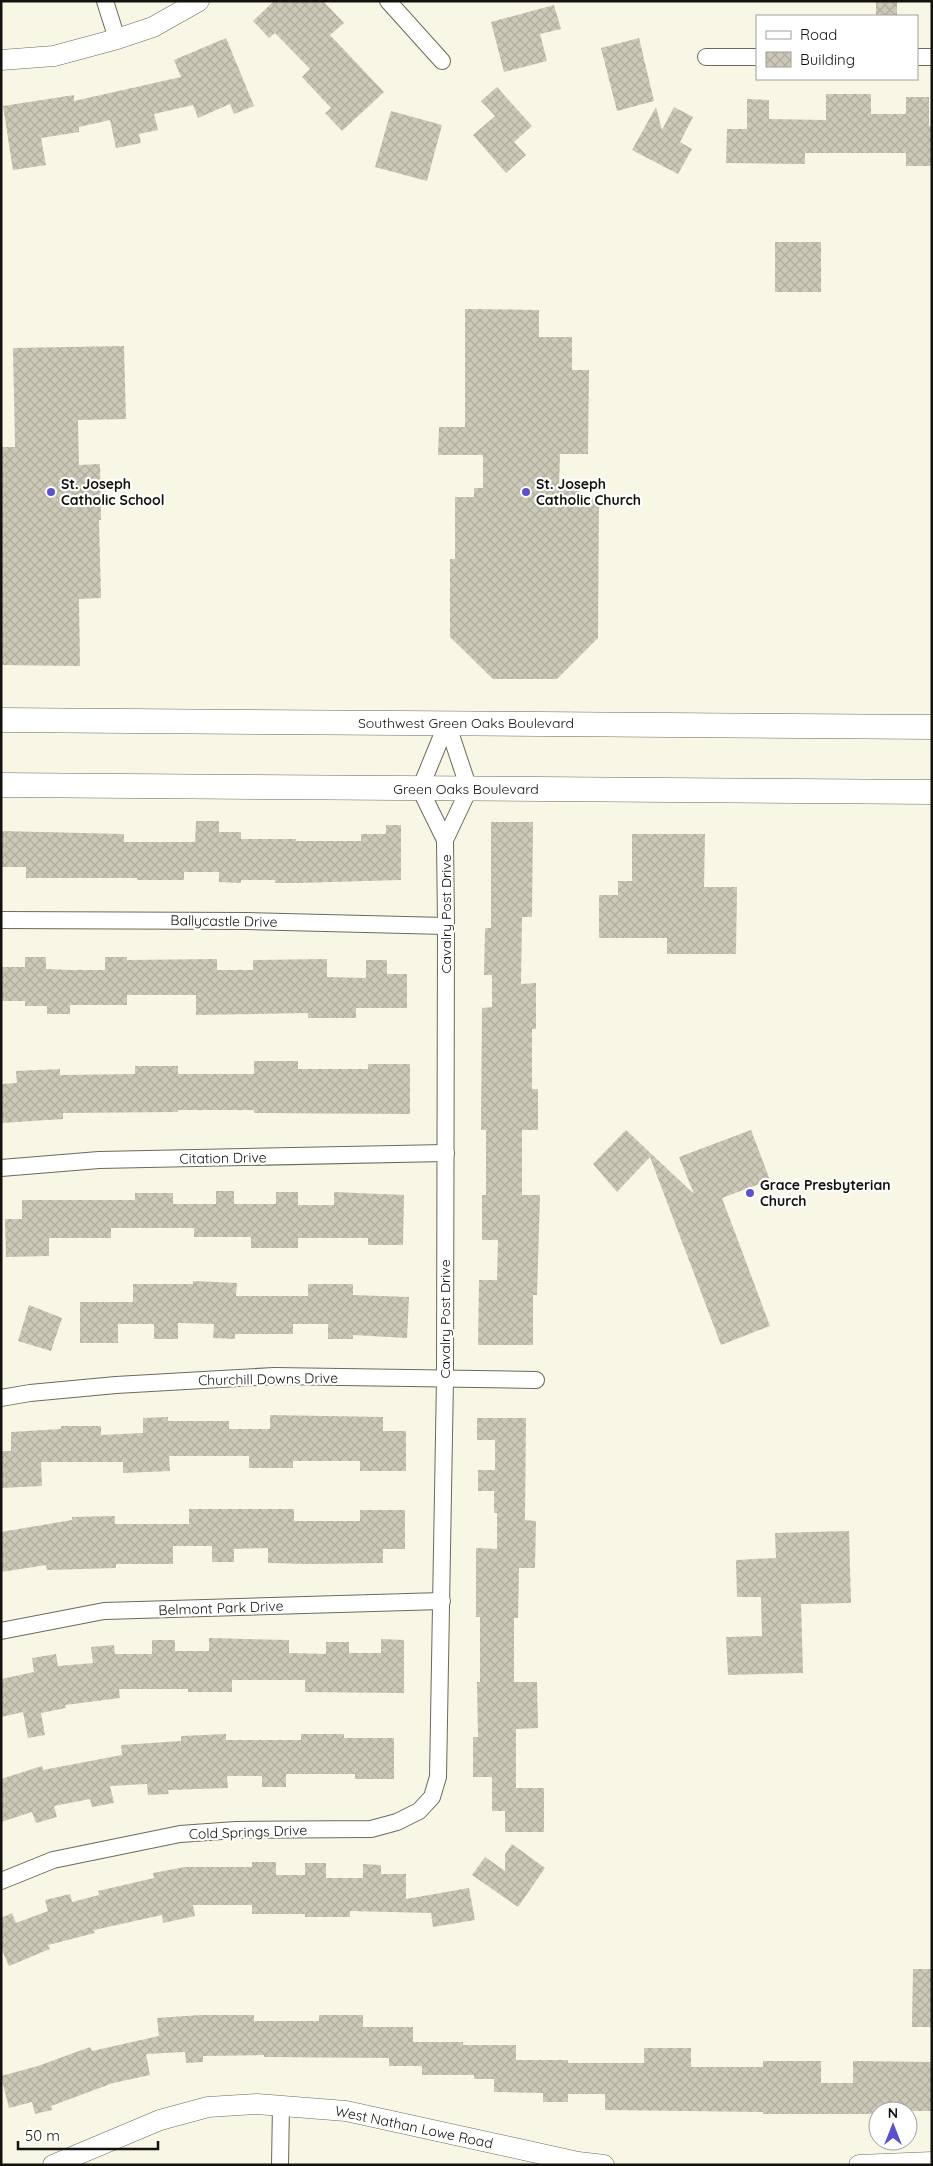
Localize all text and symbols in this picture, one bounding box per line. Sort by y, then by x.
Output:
legend [756,15,918,80]
text: Road [800,25,837,44]
text: Building [800,50,855,69]
place label: St. Joseph Catholic School [61,475,165,509]
place label: St. Joseph Catholic Church [536,475,641,509]
marker: St. Joseph Catholic School [45,486,57,498]
marker: St. Joseph Catholic Church [520,486,532,498]
street label: Southwest Green Oaks Boulevard [358,714,574,732]
street label: Green Oaks Boulevard [393,780,539,798]
street label: Cavalry Post Drive [437,854,455,974]
street label: Ballycastle Drive [170,911,278,931]
street label: Citation Drive [179,1148,267,1168]
place label: Grace Presbyterian Church [760,1176,891,1210]
marker: Grace Presbyterian Church [744,1187,756,1199]
street label: Cavalry Post Drive [436,1259,454,1379]
street label: Churchill Downs Drive [198,1369,338,1389]
street label: Belmont Park Drive [158,1597,284,1619]
street label: Cold Springs Drive [188,1821,308,1843]
street label: West Nathan Lowe Road [333,2101,495,2153]
north arrow [868,2101,918,2151]
text: N [888,2104,898,2122]
scale bar [18,2118,158,2150]
text: 50 m [25,2126,60,2145]

